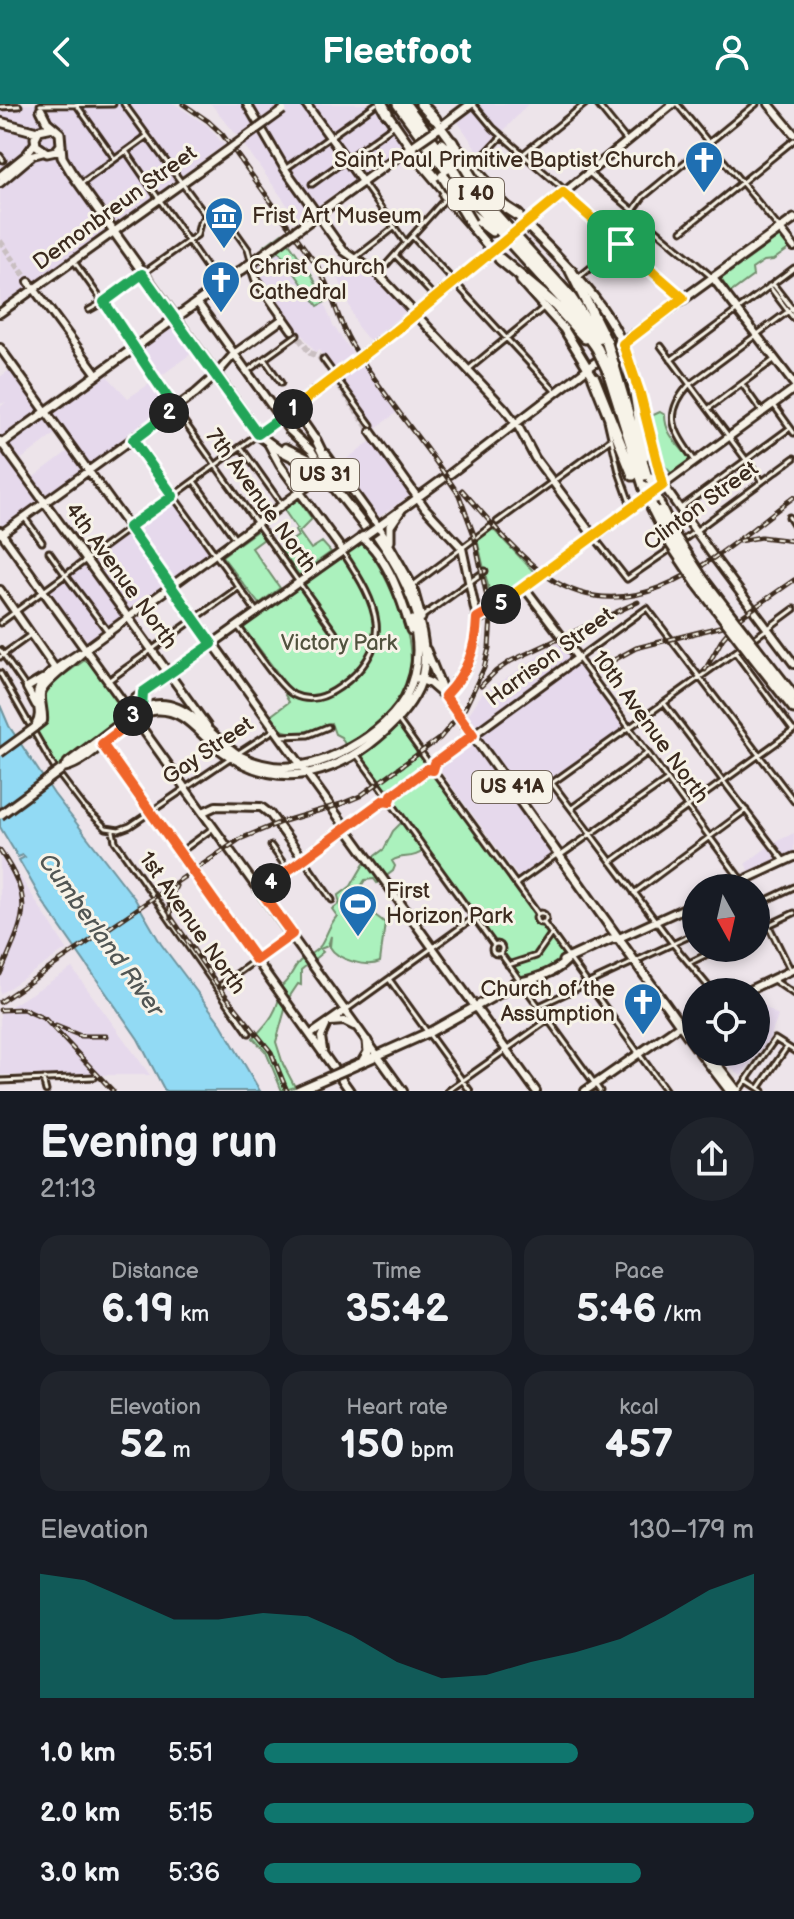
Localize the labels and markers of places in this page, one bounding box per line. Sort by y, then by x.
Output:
church icon: Saint Paul Primitive Baptist Church [683,139,725,194]
place label: Saint Paul Primitive Baptist Church [334,147,676,174]
museum icon: Frist Art Museum [203,195,245,250]
place label: Frist Art Museum [252,203,422,230]
pin [587,210,655,278]
place label: Christ Church Cathedral [249,254,385,306]
church icon: Christ Church Cathedral [200,259,242,314]
pin: 1 [273,389,313,429]
pin: 2 [149,393,189,433]
pin: 5 [481,584,521,624]
pin: 3 [113,696,153,736]
pin: 4 [251,863,291,903]
place label: First Horizon Park [386,878,513,930]
sports icon: First Horizon Park [337,883,379,938]
place label: Church of the Assumption [481,976,615,1028]
church icon: Church of the Assumption [622,981,664,1036]

